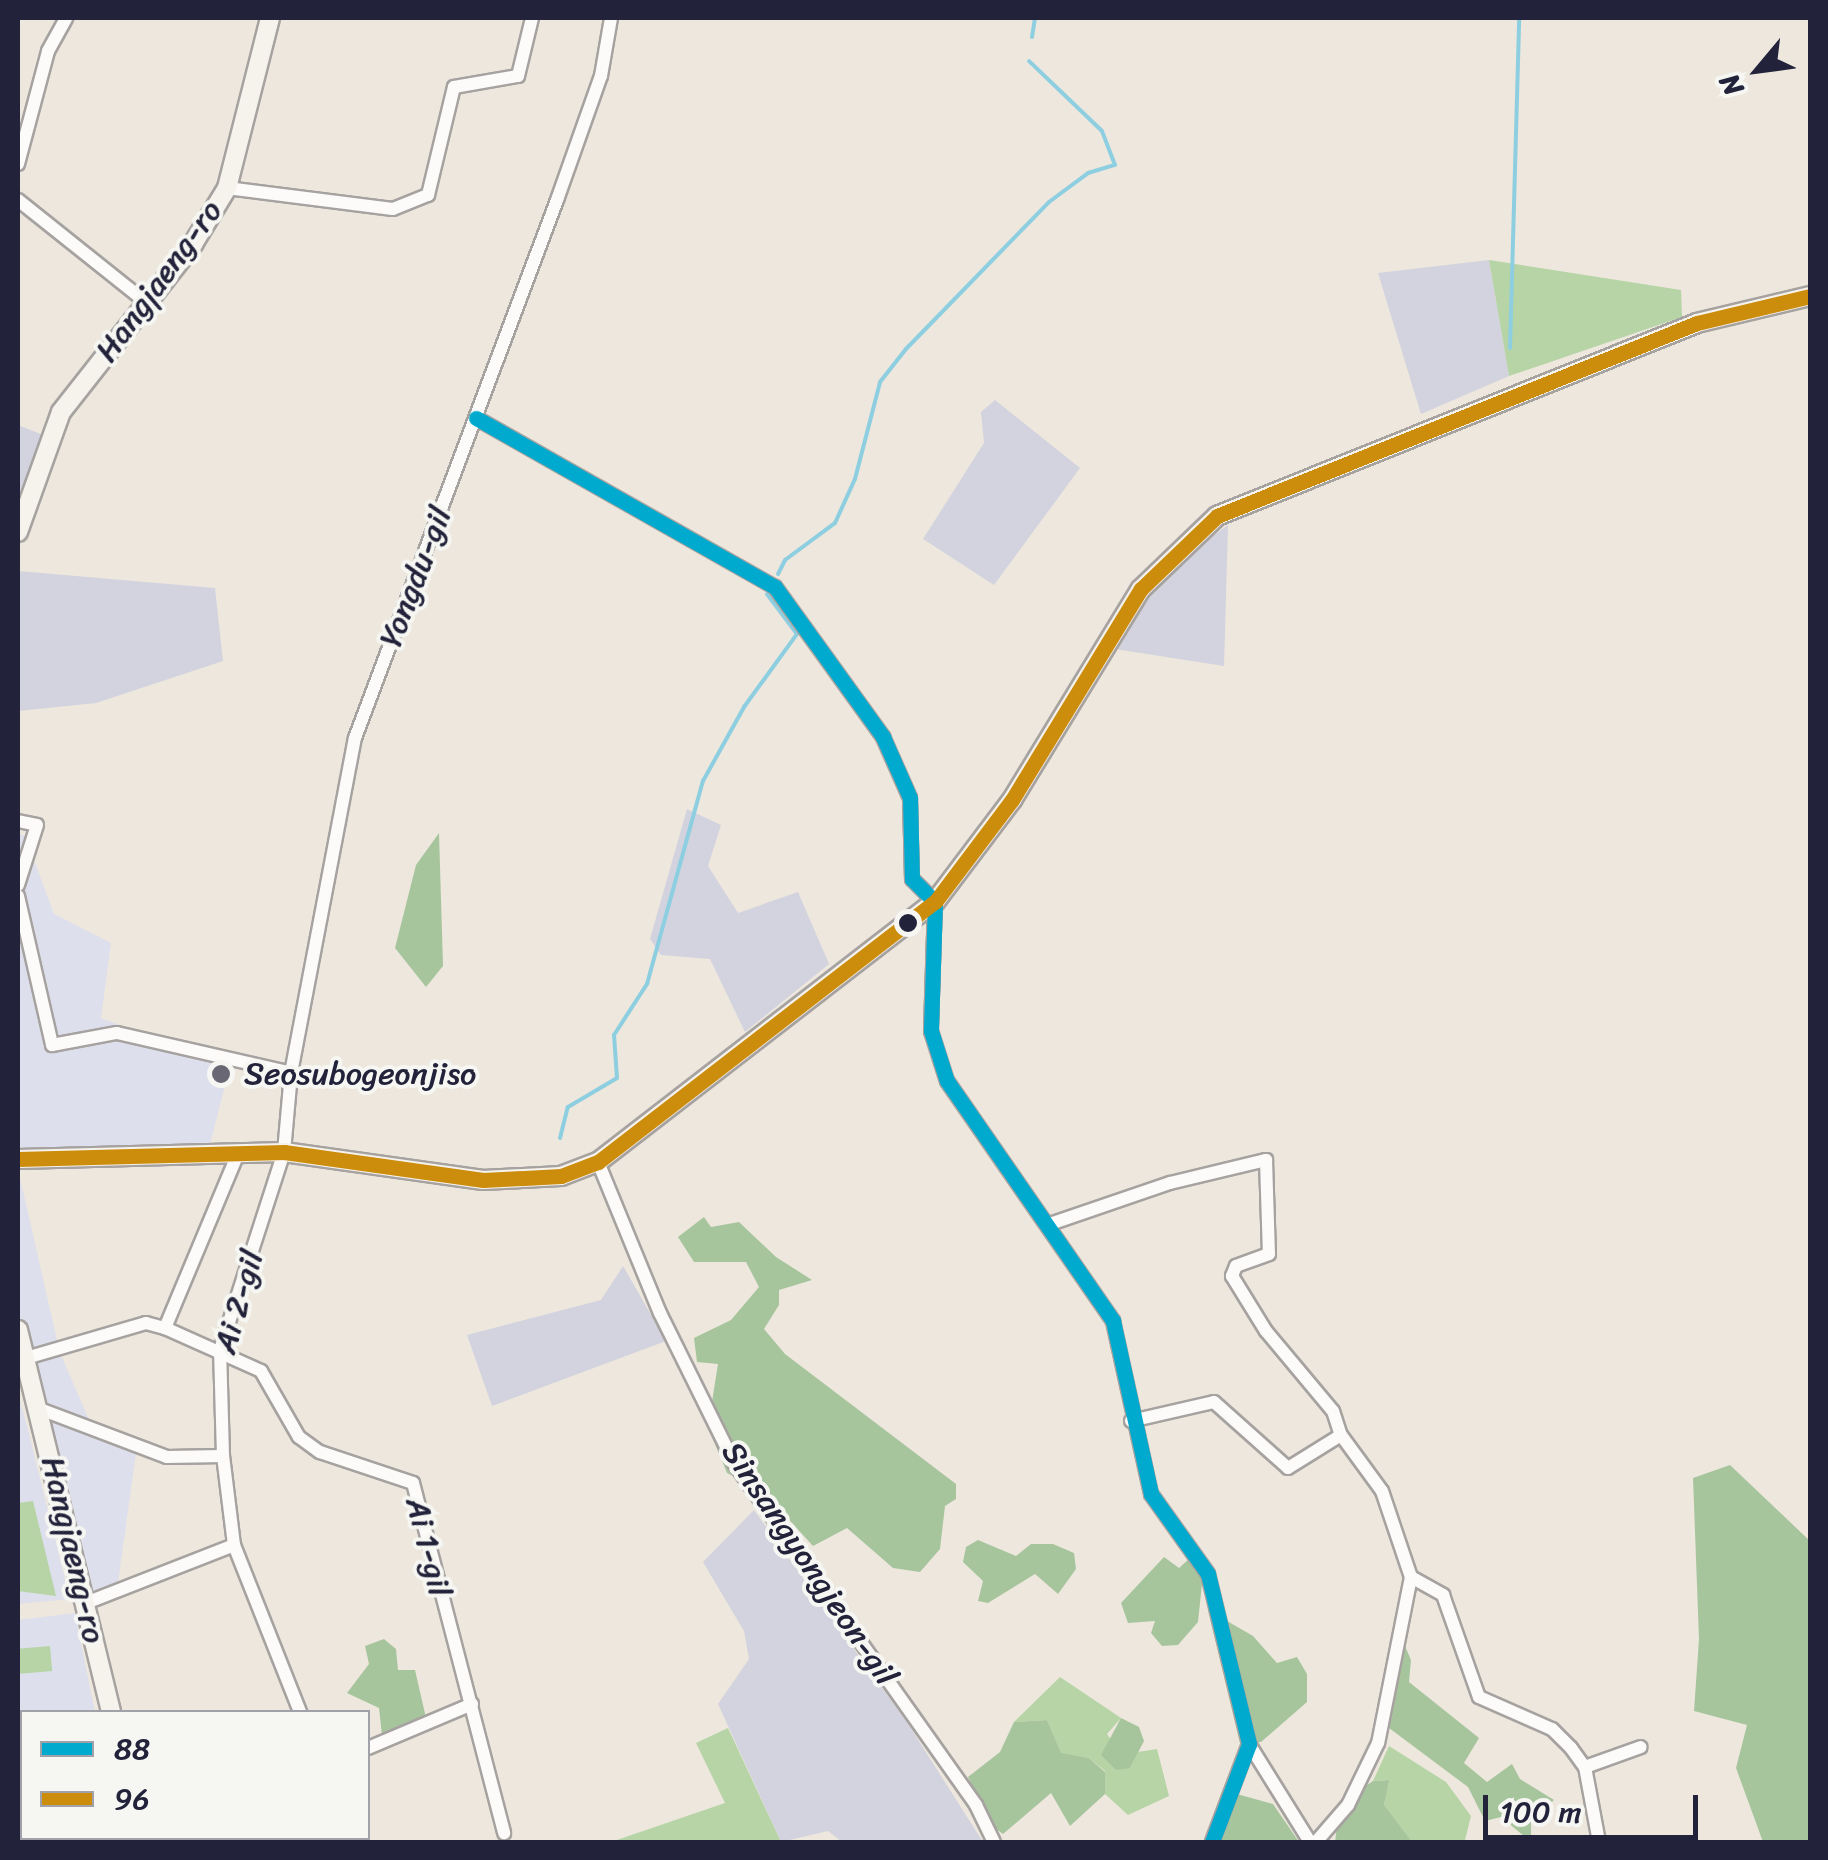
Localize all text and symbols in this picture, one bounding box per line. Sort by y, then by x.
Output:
north arrow [1708,20,1808,120]
text: N [1705,64,1757,105]
street label: Hangjaeng-ro [87,193,231,369]
street label: Yongdu-gil [372,502,460,652]
unlabelled marker [898,913,918,933]
place label: Seosubogeonjiso [244,1055,476,1093]
marker: Seosubogeonjiso [208,1061,234,1087]
street label: Ai 2-gil [206,1246,272,1358]
street label: Sinsangyongjeon-gil [713,1435,905,1693]
street label: Hangjaeng-ro [33,1453,113,1647]
street label: Ai 1-gil [397,1493,459,1601]
legend [20,1710,370,1840]
text: 88 [114,1722,150,1776]
text: 96 [114,1772,149,1826]
scale bar [1488,1775,1703,1837]
text: 100 m [1500,1785,1582,1839]

